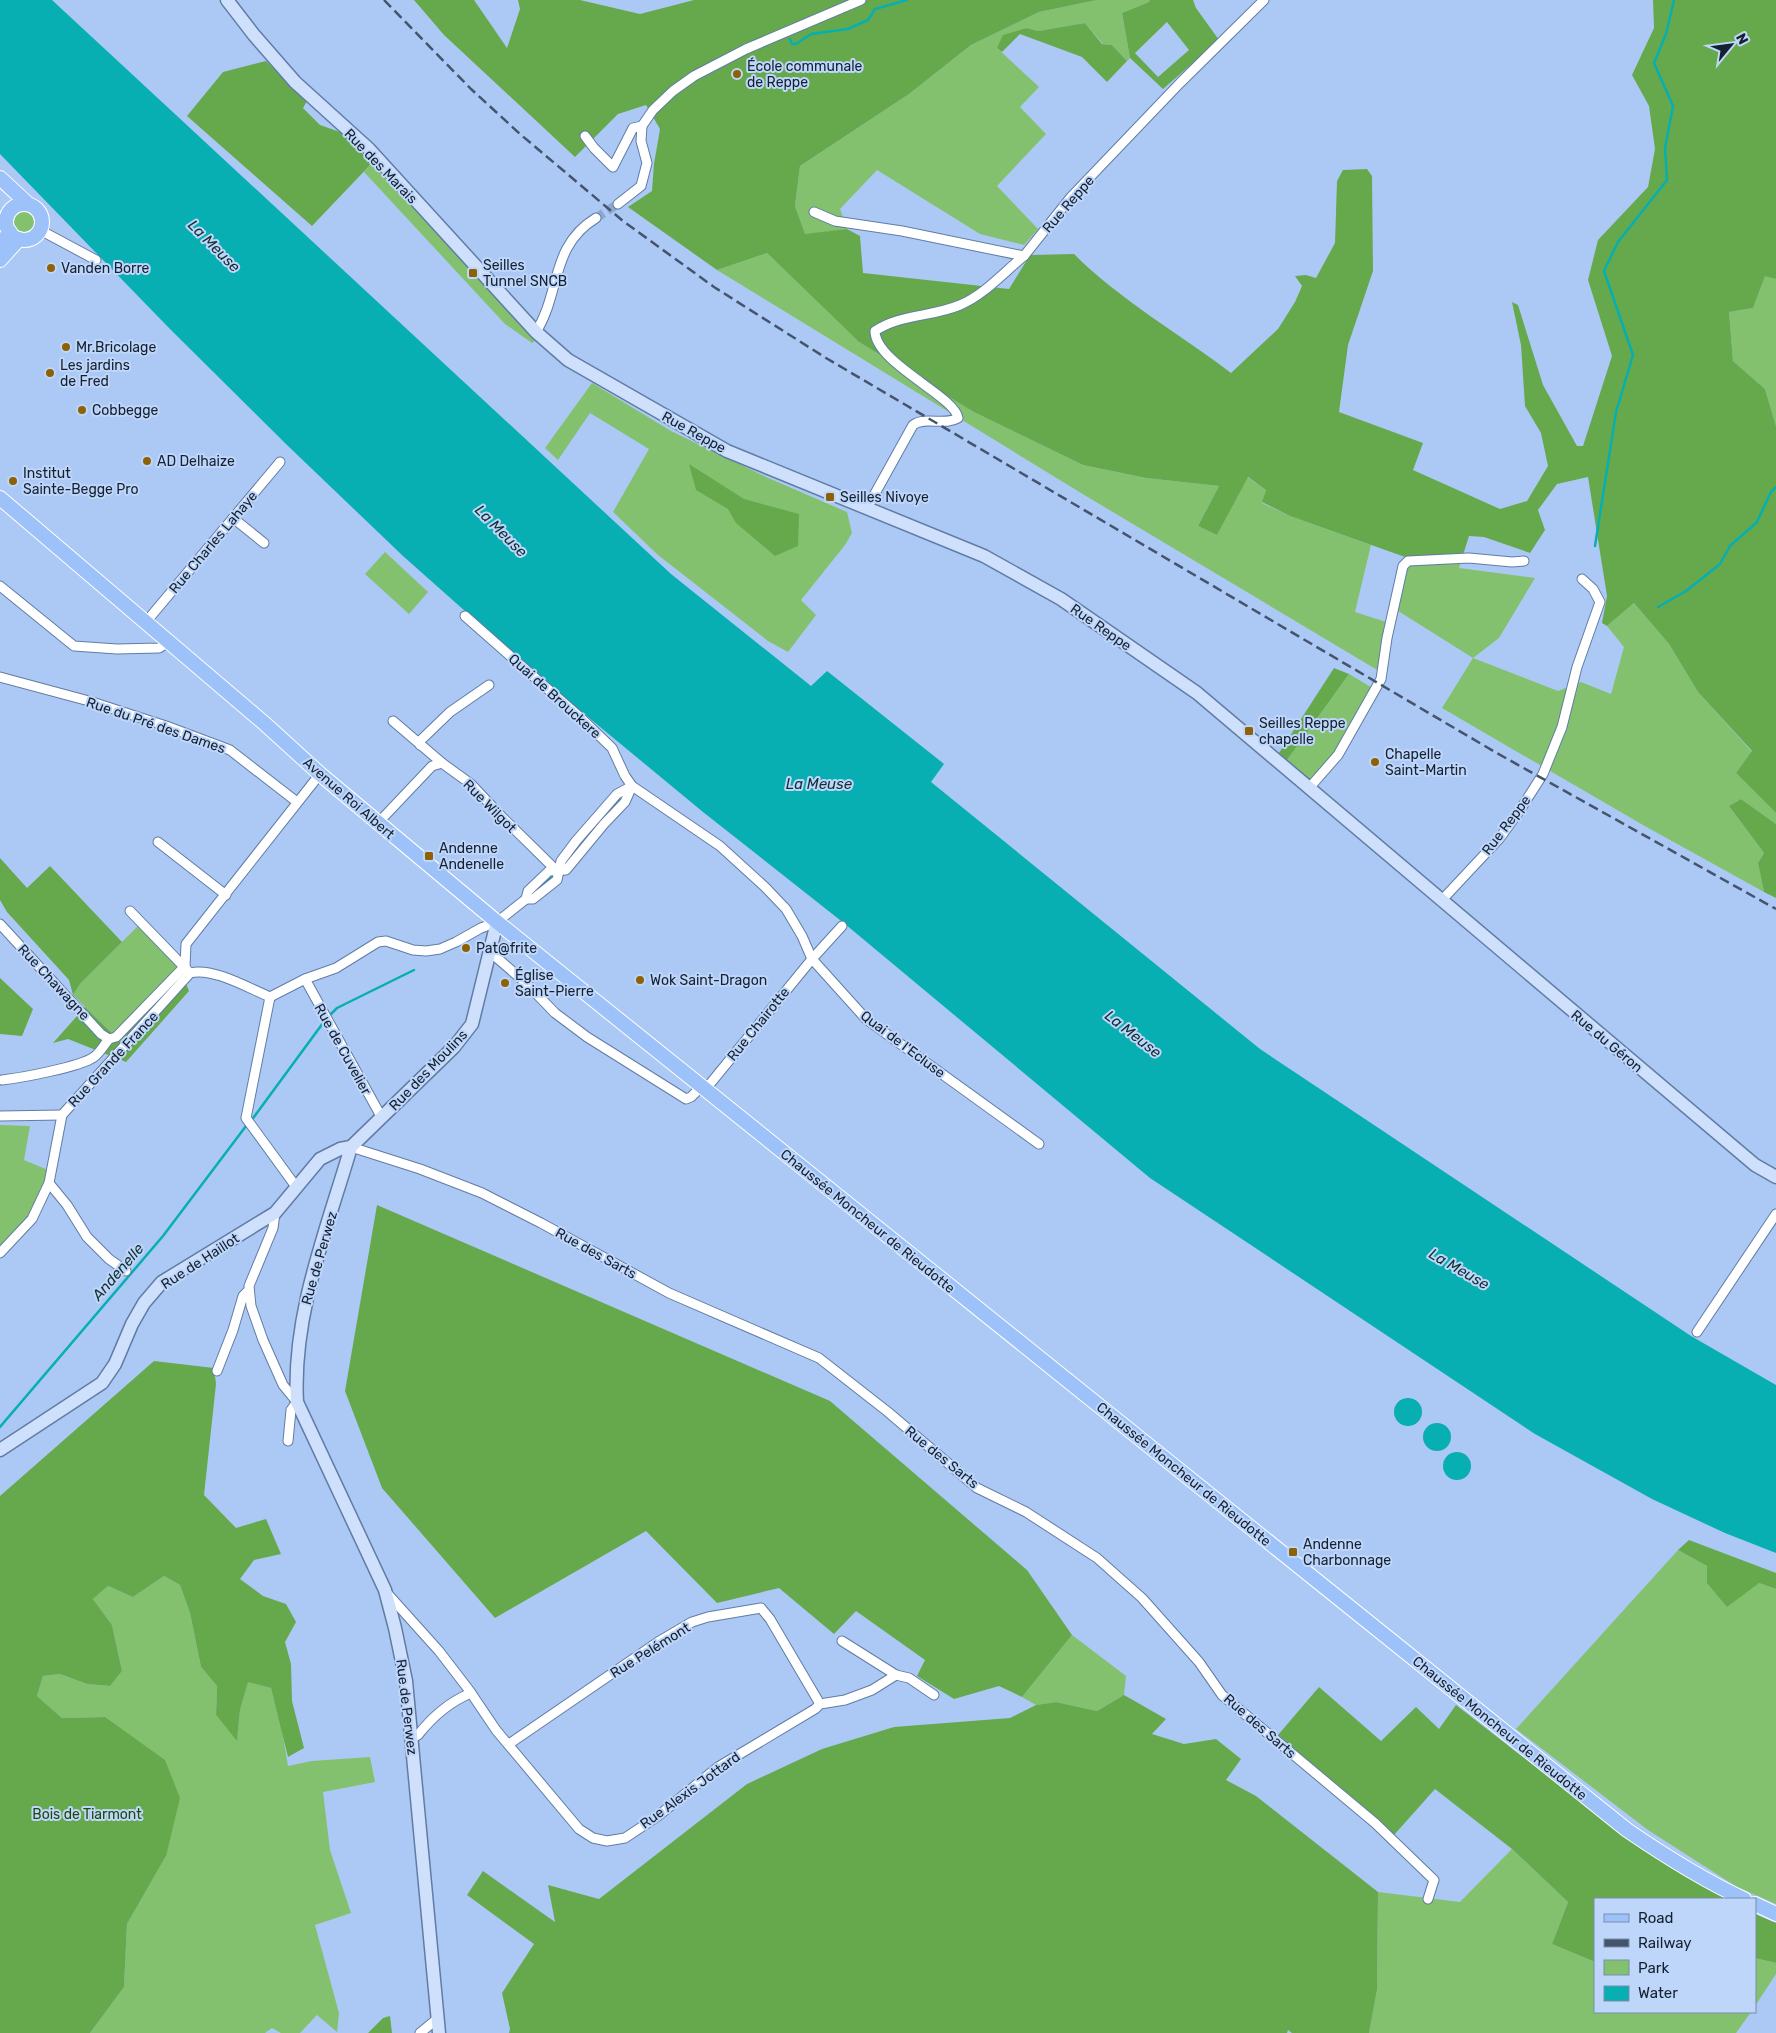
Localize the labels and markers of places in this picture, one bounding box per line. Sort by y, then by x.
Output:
place label: École communale de Reppe [747,57,863,91]
marker: École communale de Reppe [731,68,743,80]
place label: Seilles Tunnel SNCB [483,257,567,290]
place label: Vanden Borre [61,260,150,277]
marker: Vanden Borre [45,262,57,274]
marker: Seilles Tunnel SNCB [467,267,479,279]
place label: Mr.Bricolage [76,339,156,356]
marker: Mr.Bricolage [60,341,72,353]
place label: Les jardins de Fred [60,357,130,390]
marker: Les jardins de Fred [44,367,56,379]
place label: Cobbegge [92,402,159,419]
marker: Cobbegge [76,404,88,416]
place label: AD Delhaize [157,453,235,470]
marker: AD Delhaize [141,455,153,467]
place label: Institut Sainte-Begge Pro [23,465,139,498]
marker: Institut Sainte-Begge Pro [7,475,19,487]
place label: Seilles Nivoye [840,489,929,506]
marker: Seilles Nivoye [824,491,836,503]
place label: Seilles Reppe chapelle [1259,715,1346,748]
marker: Seilles Reppe chapelle [1243,725,1255,737]
place label: Chapelle Saint-Martin [1385,746,1467,779]
marker: Chapelle Saint-Martin [1369,756,1381,768]
place label: Andenne Andenelle [439,840,504,873]
marker: Andenne Andenelle [423,850,435,862]
place label: Pat@frite [476,940,537,957]
marker: Pat@frite [460,942,472,954]
place label: Église Saint-Pierre [515,966,594,1000]
place label: Wok Saint-Dragon [650,972,767,989]
marker: Wok Saint-Dragon [634,974,646,986]
marker: Église Saint-Pierre [499,977,511,989]
place label: Andenne Charbonnage [1303,1536,1391,1569]
marker: Andenne Charbonnage [1287,1546,1299,1558]

